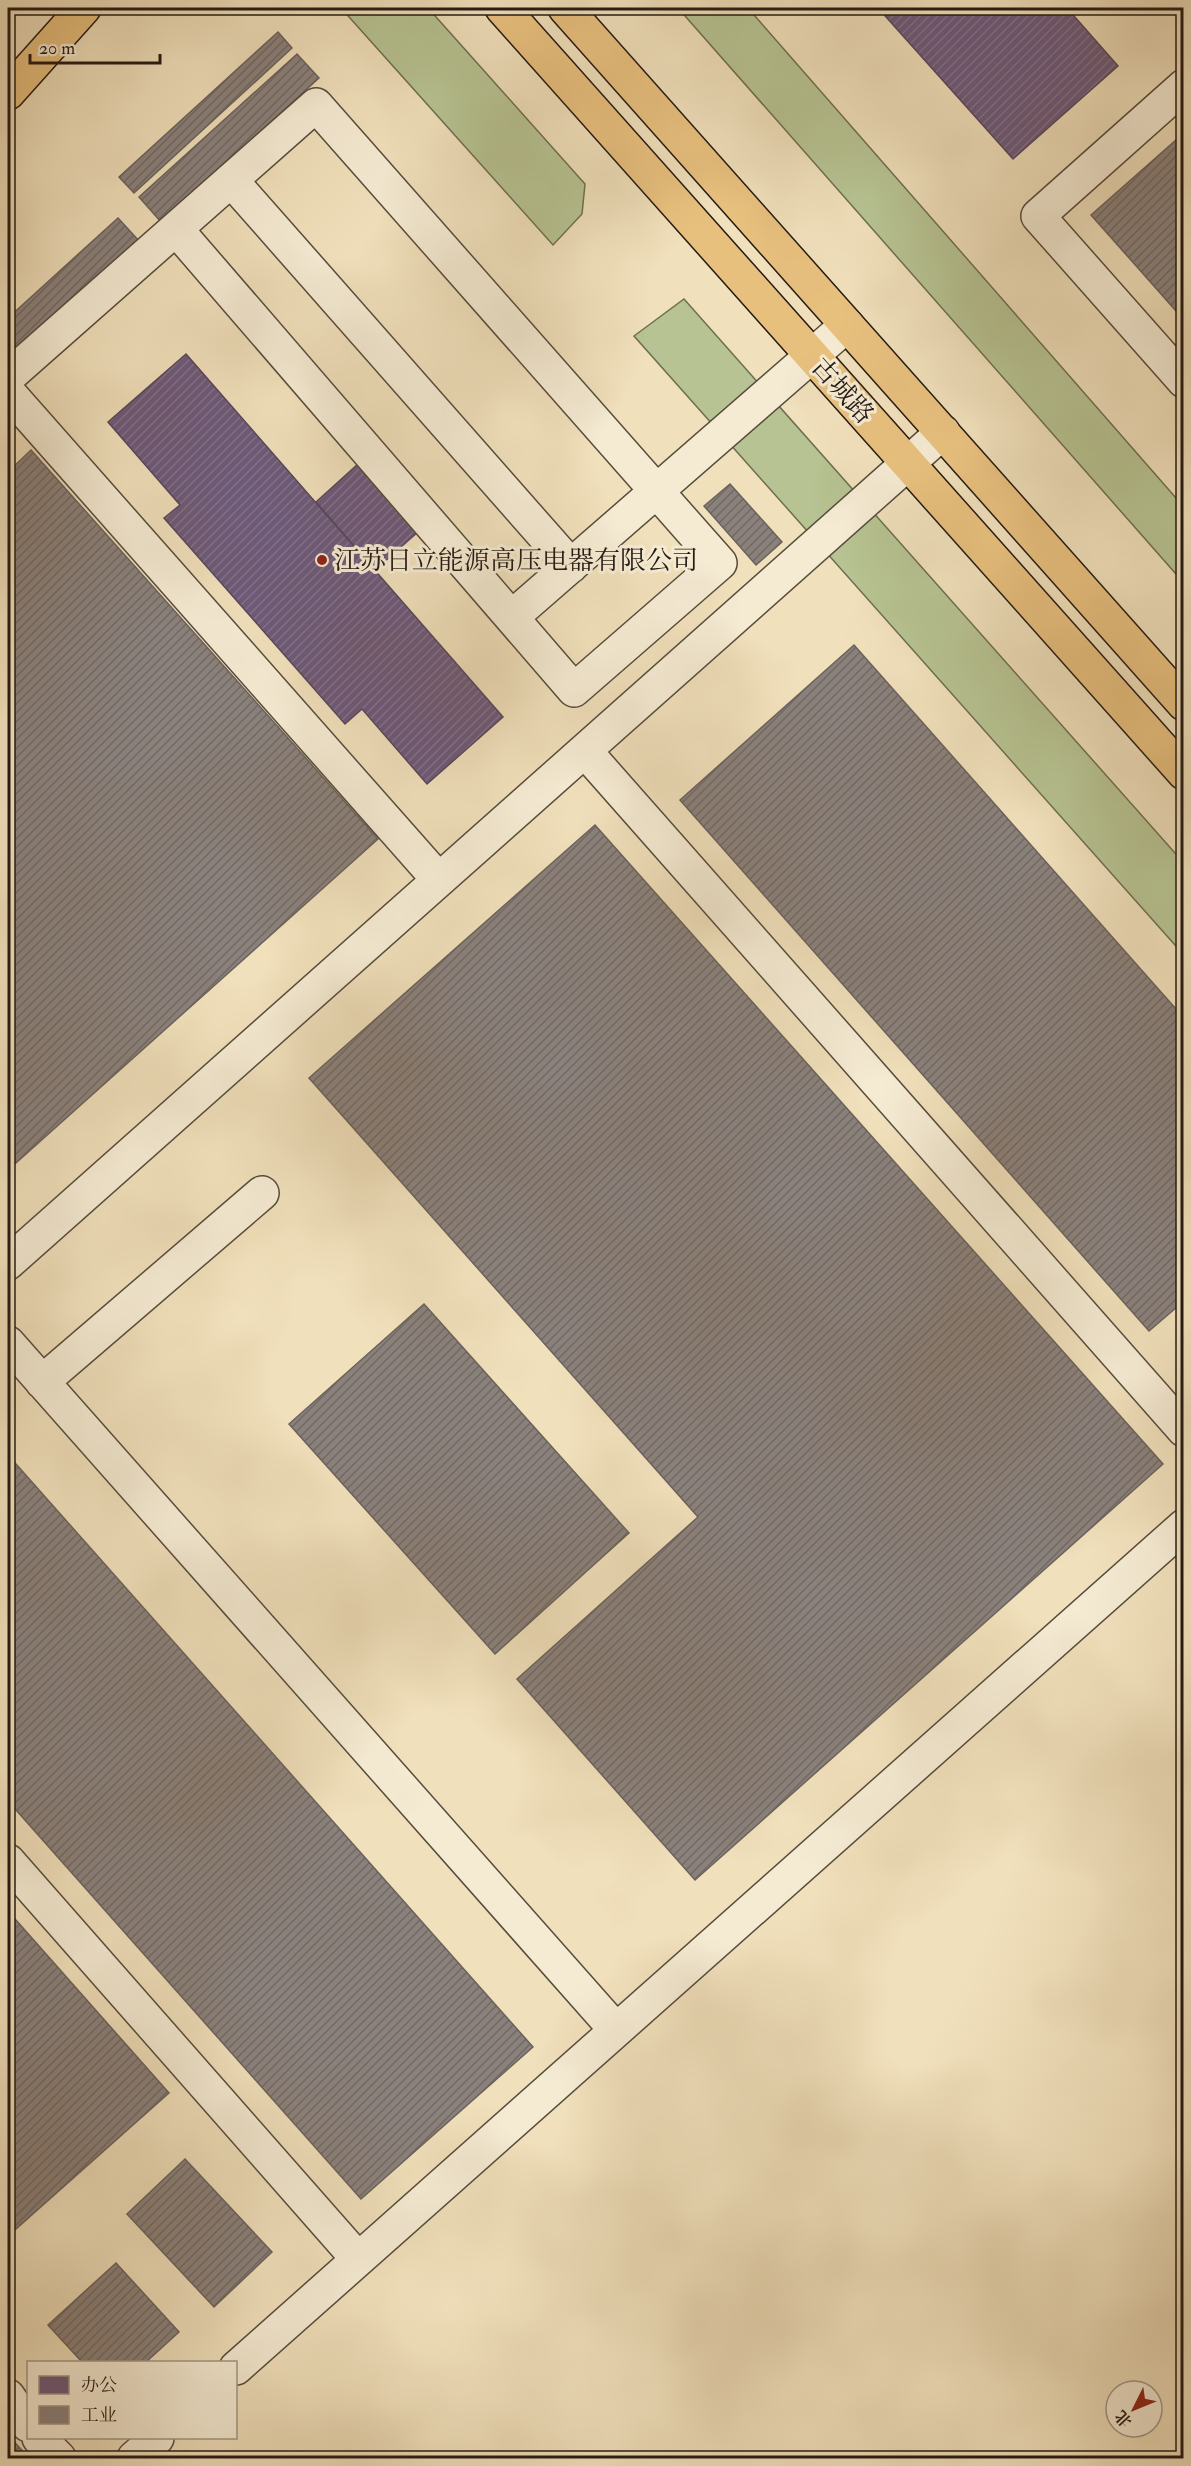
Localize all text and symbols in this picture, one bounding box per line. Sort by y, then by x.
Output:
scale bar [30,27,160,65]
text: 20 m [39,37,75,60]
street label: 古城路 [804,351,880,430]
place label: 江苏日立能源高压电器有限公司 [334,545,698,577]
marker: 江苏日立能源高压电器有限公司 [315,553,329,567]
legend [27,2361,237,2439]
text: 办公 [81,2374,117,2397]
north arrow [1104,2379,1164,2439]
text: 工业 [81,2404,117,2427]
text: 北 [1111,2406,1137,2431]

